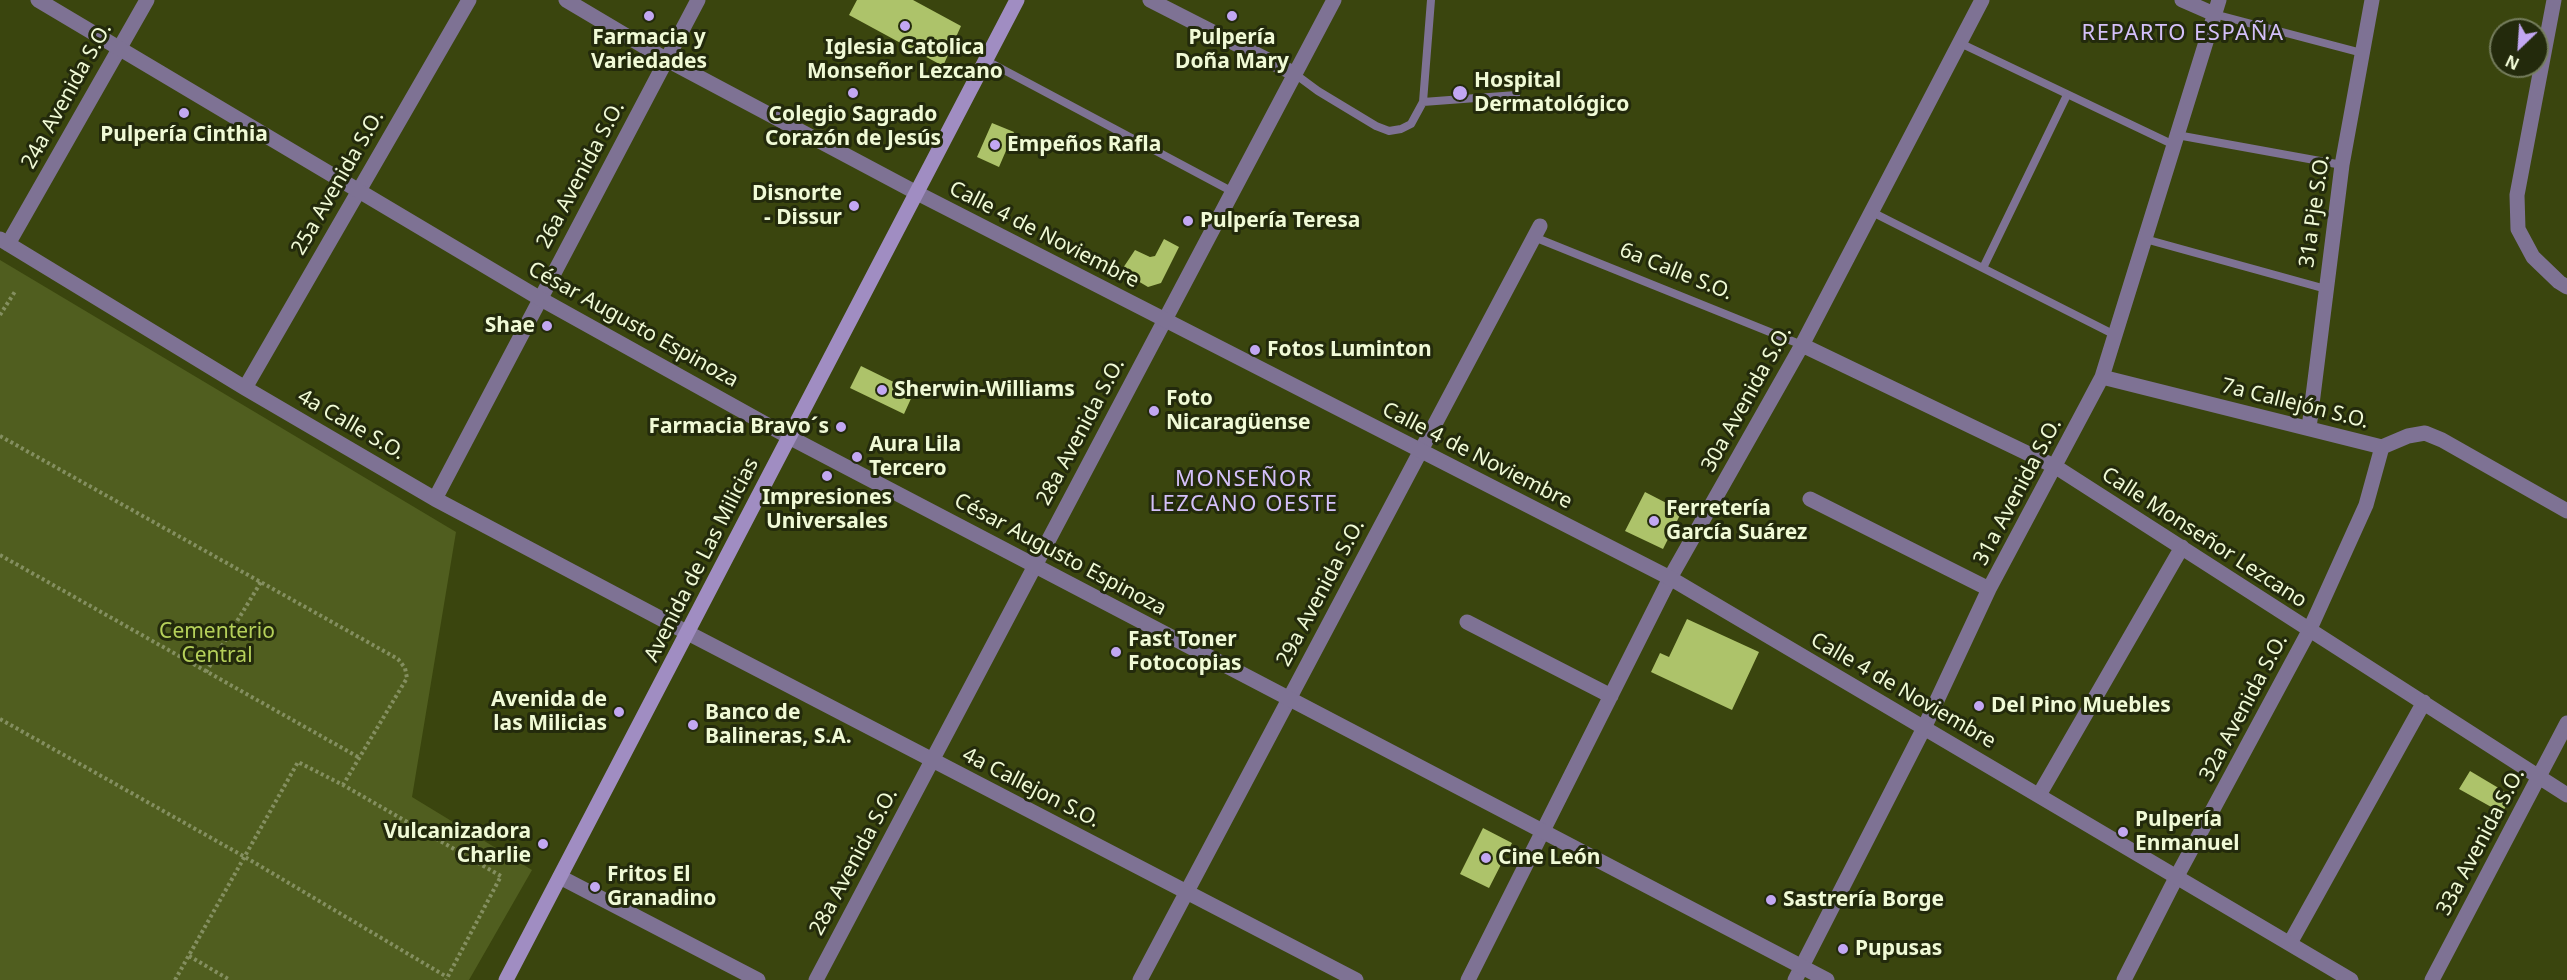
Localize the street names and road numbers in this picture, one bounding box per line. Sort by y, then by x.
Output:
street label: 24a Avenida S.O. [16,19,118,173]
street label: 26a Avenida S.O. [532,97,630,253]
street label: 25a Avenida S.O. [286,106,390,260]
street label: 31a Pje S.O. [2295,153,2335,269]
street label: Calle 4 de Noviembre [945,176,1143,294]
street label: 6a Calle S.O. [1616,238,1736,306]
street label: César Augusto Espinoza [524,257,742,393]
street label: 30a Avenida S.O. [1696,322,1798,476]
street label: 28a Avenida S.O. [1032,354,1130,510]
street label: 7a Callejón S.O. [2219,374,2371,434]
street label: 4a Calle S.O. [293,384,409,466]
street label: Calle 4 de Noviembre [1378,397,1576,515]
street label: 31a Avenida S.O. [1969,414,2067,570]
street label: Avenida de Las Milicias [640,454,764,666]
street label: Calle Monseñor Lezcano [2097,462,2311,614]
street label: César Augusto Espinoza [950,488,1170,622]
street label: 29a Avenida S.O. [1272,515,1370,671]
street label: Calle 4 de Noviembre [1806,628,2000,754]
street label: 32a Avenida S.O. [2195,630,2293,786]
street label: 4a Callejon S.O. [958,743,1104,833]
street label: 33a Avenida S.O. [2432,764,2530,920]
street label: 28a Avenida S.O. [805,784,903,940]

